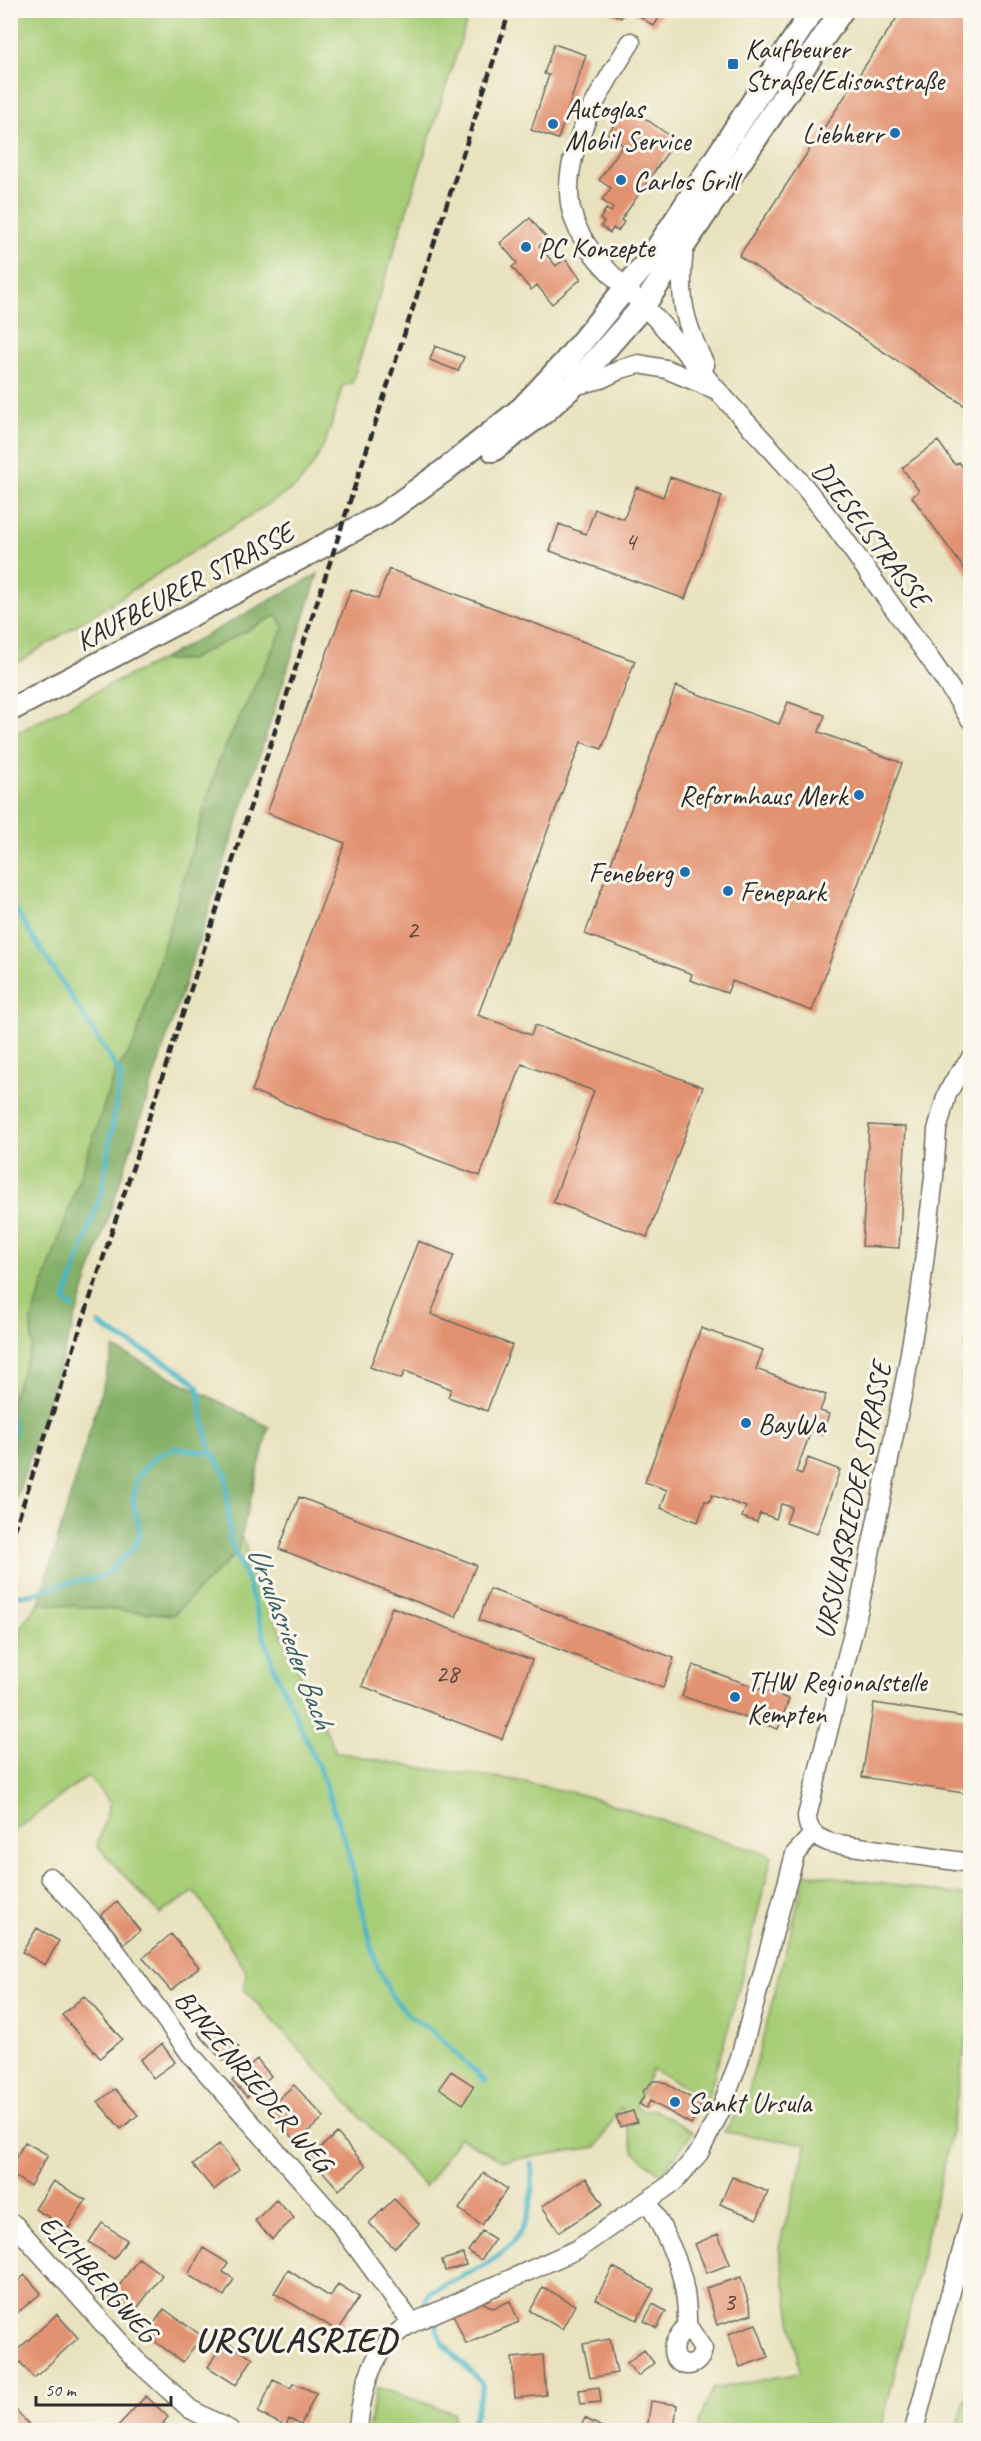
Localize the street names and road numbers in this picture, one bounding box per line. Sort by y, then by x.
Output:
street label: DIESELSTRASSE [805,454,940,617]
street label: KAUFBEURER STRASSE [69,513,302,659]
street label: URSULASRIEDER STRASSE [806,1355,900,1641]
street label: BINZENRIEDER WEG [167,1982,343,2182]
street label: EICHBERGWEG [32,2207,167,2352]

